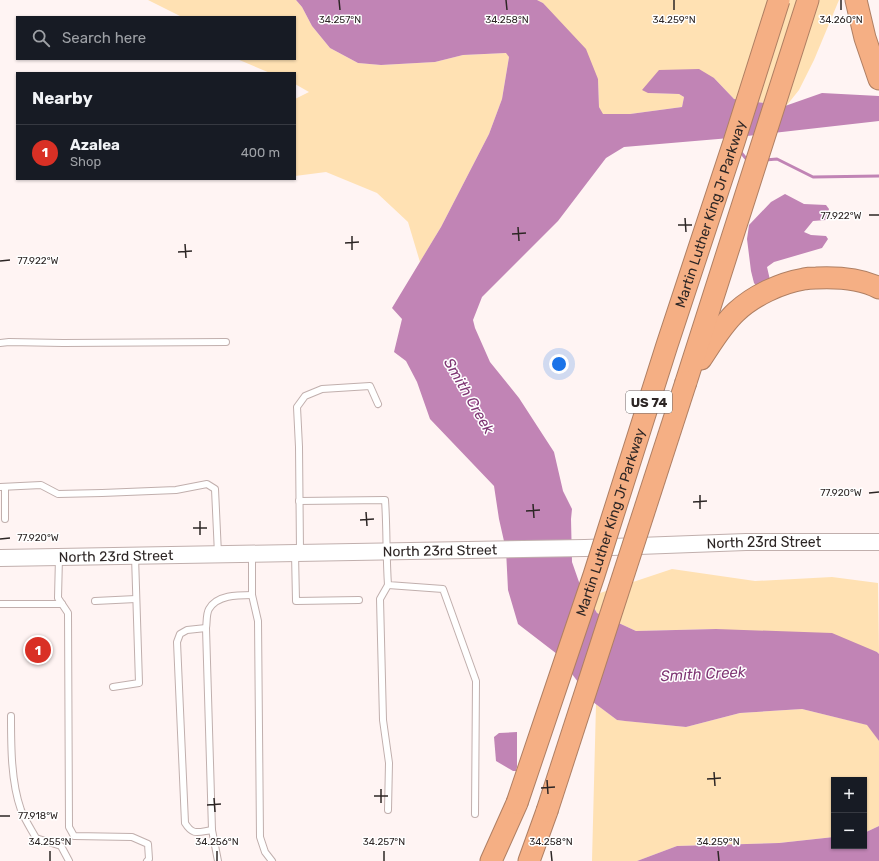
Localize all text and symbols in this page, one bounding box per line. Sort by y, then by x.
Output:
text: 34.257°N [319,14,361,26]
text: 34.258°N [485,14,529,26]
text: 34.259°N [652,14,696,26]
text: 34.260°N [819,14,863,26]
search box [16,16,296,60]
icon: search [30,27,52,49]
text: Search here [62,29,146,47]
text: Nearby [32,88,93,108]
street label: Martin Luther King Jr Parkway [672,118,749,310]
text: Azalea [70,136,120,154]
text: 1 [42,145,48,160]
text: 400 m [241,145,280,160]
text: Shop [70,154,101,169]
text: 77.922°W [820,210,862,222]
text: 77.922°W [17,255,59,267]
your location [549,354,569,374]
water label: Smith Creek [440,355,498,438]
road number: US 74 [626,391,672,413]
street label: Martin Luther King Jr Parkway [573,426,649,618]
text: 77.920°W [820,487,862,499]
text: 77.920°W [17,532,59,544]
street label: North 23rd Street [706,534,822,552]
street label: North 23rd Street [382,541,498,560]
street label: North 23rd Street [59,547,174,566]
pin: 1 [25,635,51,665]
water label: Smith Creek [660,663,746,685]
map controls [831,777,867,849]
button: + [831,777,867,813]
text: 77.918°W [18,810,58,822]
button: − [831,813,867,849]
text: 34.255°N [28,836,72,848]
text: 34.256°N [195,836,239,848]
text: 34.257°N [363,836,405,848]
text: 34.258°N [529,836,573,848]
text: 34.259°N [696,836,740,848]

